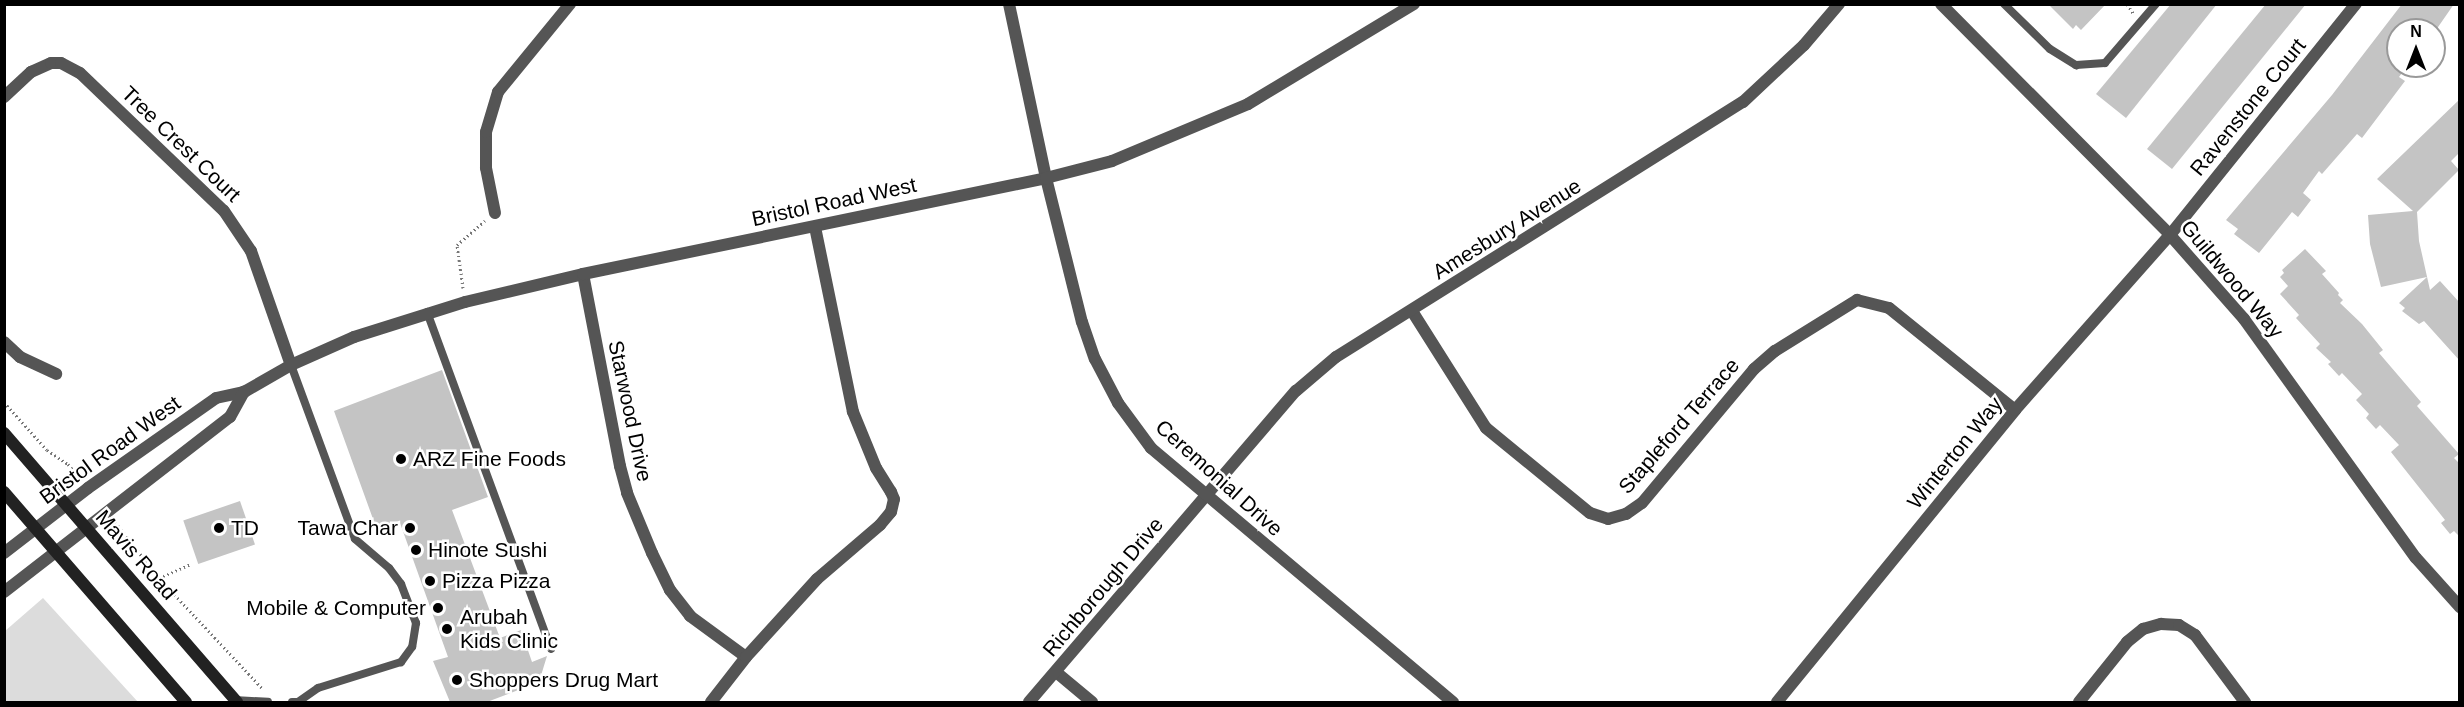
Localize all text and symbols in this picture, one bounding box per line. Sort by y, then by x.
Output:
north arrow [2386,18,2446,78]
text: N [2410,23,2422,40]
street label: Ravenstone Court [2185,33,2311,181]
street label: Tree Crest Court [116,81,246,207]
street label: Bristol Road West [749,172,919,232]
street label: Amesbury Avenue [1428,173,1586,285]
street label: Guildwood Way [2175,215,2289,343]
street label: Starwood Drive [603,338,657,484]
street label: Stapleford Terrace [1613,353,1745,499]
street label: Bristol Road West [35,391,185,509]
street label: Winterton Way [1902,392,2008,514]
street label: Ceremonial Drive [1150,414,1288,542]
place label: ARZ Fine Foods [413,446,566,472]
marker: ARZ Fine Foods [394,452,408,466]
street label: Mavis Road [90,505,182,605]
street label: Richborough Drive [1037,512,1169,662]
place label: TD [231,515,259,541]
place label: Tawa Char [298,515,398,541]
marker: TD [212,521,226,535]
marker: Tawa Char [403,521,417,535]
place label: Hinote Sushi [428,537,547,563]
marker: Hinote Sushi [409,543,423,557]
place label: Pizza Pizza [442,568,551,594]
marker: Pizza Pizza [423,574,437,588]
place label: Mobile & Computer [246,595,426,621]
marker: Mobile & Computer [431,601,445,615]
place label: Arubah Kids Clinic [460,604,558,654]
marker: Arubah Kids Clinic [438,620,456,638]
place label: Shoppers Drug Mart [469,667,658,693]
marker: Shoppers Drug Mart [450,673,464,687]

